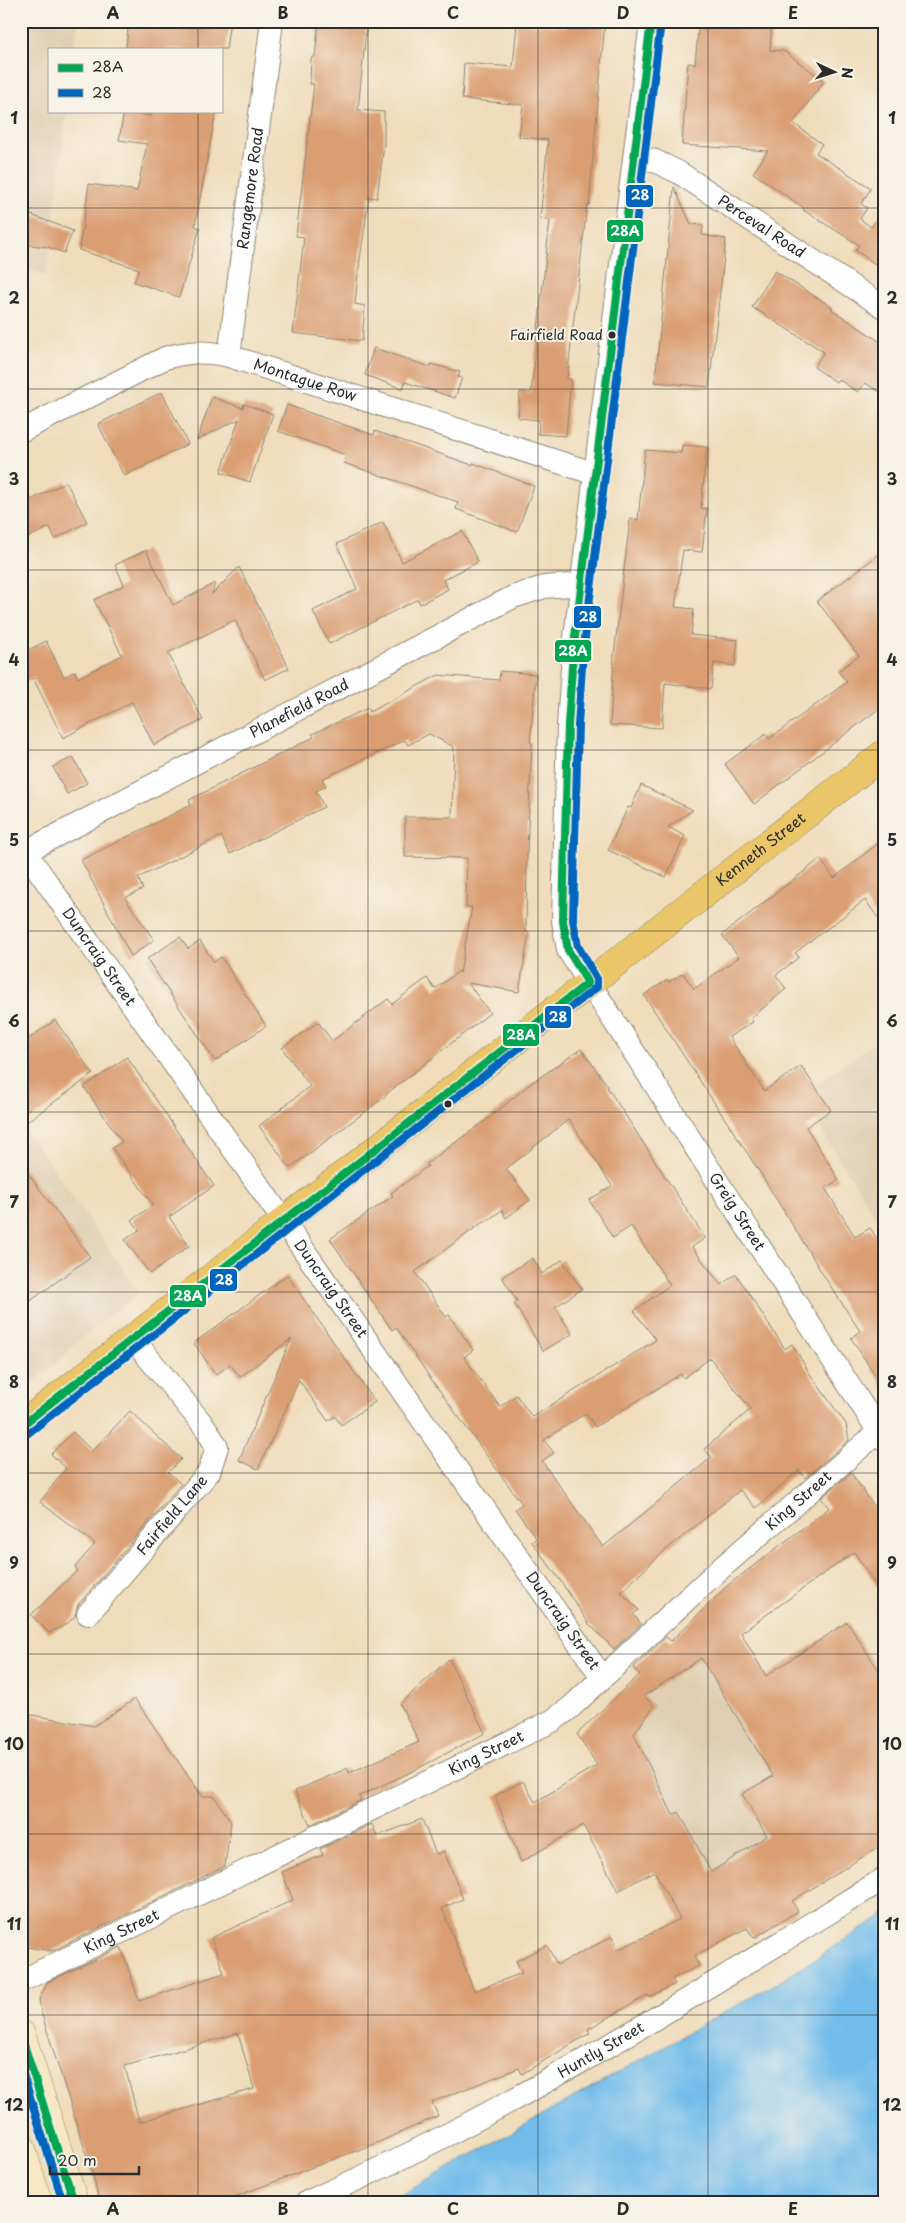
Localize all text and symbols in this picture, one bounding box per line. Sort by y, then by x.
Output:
text: A [107,0,120,24]
text: B [278,0,289,24]
text: C [447,0,459,24]
text: D [617,0,629,24]
text: E [788,0,798,24]
legend [48,48,222,112]
north arrow [808,48,858,98]
text: 28A [92,54,123,77]
text: N [837,67,858,79]
text: 28 [92,80,112,103]
text: 1 [10,105,18,129]
text: 1 [888,105,896,129]
street label: Rangemore Road [230,126,268,251]
line badge: 28 [625,184,654,208]
text: 28 [631,184,650,205]
street label: Perceval Road [714,188,811,263]
line badge: 28A [606,219,644,243]
text: 28A [610,220,640,241]
text: 2 [8,285,20,309]
text: 2 [886,285,898,309]
place label: Fairfield Road [510,324,603,345]
marker: Fairfield Road [607,330,617,340]
street label: Montague Row [251,352,360,406]
text: 3 [9,466,19,490]
text: 3 [887,466,897,490]
line badge: 28 [573,605,602,629]
text: 28 [579,606,598,627]
line badge: 28A [554,639,592,663]
text: 28A [558,640,588,661]
text: 4 [9,647,20,671]
text: 4 [887,647,898,671]
street label: Planefield Road [245,672,352,743]
street label: Kenneth Street [710,806,810,891]
text: 5 [9,827,19,851]
text: 5 [887,827,897,851]
street label: Duncraig Street [58,902,143,1010]
line badge: 28 [544,1005,572,1029]
text: 28 [549,1006,568,1027]
text: 6 [8,1008,20,1032]
text: 6 [886,1008,898,1032]
line badge: 28A [502,1023,540,1047]
text: 28A [506,1024,536,1045]
unlabelled marker [443,1099,453,1109]
street label: Greig Street [704,1167,772,1255]
text: 7 [9,1189,19,1213]
text: 7 [887,1189,897,1213]
street label: Duncraig Street [289,1234,375,1342]
line badge: 28 [209,1268,238,1292]
text: 28 [215,1269,234,1290]
line badge: 28A [169,1284,207,1308]
text: 28A [173,1285,203,1306]
text: 8 [9,1369,19,1393]
text: 8 [887,1369,897,1393]
street label: King Street [759,1464,836,1535]
street label: Fairfield Lane [130,1469,212,1559]
text: 9 [9,1550,19,1574]
text: 9 [887,1550,897,1574]
street label: Duncraig Street [521,1566,607,1674]
street label: King Street [444,1724,527,1780]
text: 10 [4,1731,24,1755]
text: 10 [882,1731,902,1755]
street label: King Street [79,1902,162,1959]
text: 11 [7,1911,21,1935]
text: 11 [885,1911,899,1935]
street label: Huntly Street [553,2015,648,2083]
text: 12 [5,2092,23,2116]
text: 12 [883,2092,901,2116]
scale bar [50,2143,139,2175]
text: 20 m [58,2148,97,2171]
text: A [107,2196,120,2220]
text: B [278,2196,289,2220]
text: C [447,2196,459,2220]
text: D [617,2196,629,2220]
text: E [788,2196,798,2220]

